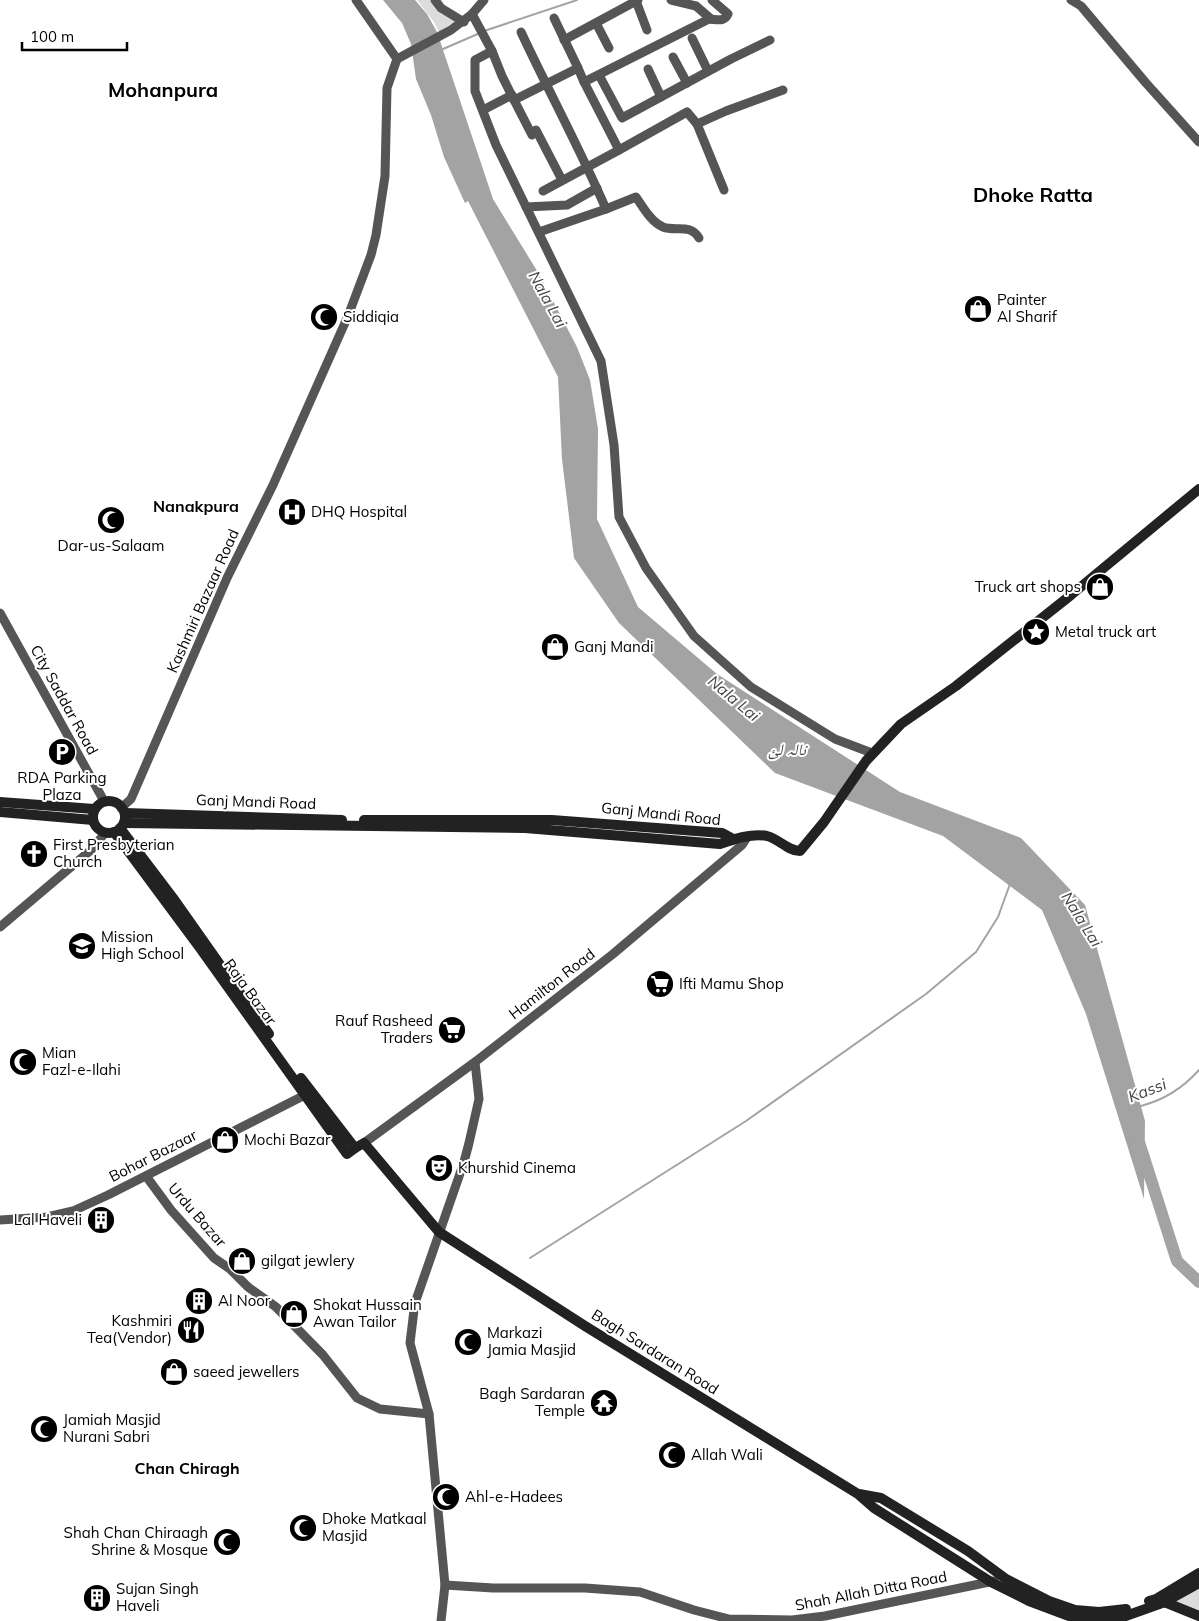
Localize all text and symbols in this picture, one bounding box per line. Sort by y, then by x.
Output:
scale bar [22,20,128,52]
text: 100 m [30,27,74,46]
district label: Mohanpura [108,77,218,102]
district label: Dhoke Ratta [973,182,1093,207]
water label: Nala Lai [524,267,572,331]
place label: Painter Al Sharif [997,290,1058,326]
shop icon: Painter Al Sharif [963,294,993,324]
mosque icon: Siddiqia [309,302,339,332]
place label: Siddiqia [343,307,399,326]
district label: Nanakpura [153,496,239,516]
hospital icon: DHQ Hospital [277,497,307,527]
place label: DHQ Hospital [311,502,407,521]
mosque icon: Dar-us-Salaam [96,505,126,535]
street label: Kashmiri Bazaar Road [162,526,243,676]
place label: Dar-us-Salaam [57,536,165,555]
shop icon: Truck art shops [1085,572,1115,602]
place label: Truck art shops [975,577,1081,596]
place icon: Metal truck art [1021,617,1051,647]
place label: Metal truck art [1055,622,1156,641]
shop icon: Ganj Mandi [540,632,570,662]
place label: Ganj Mandi [574,637,653,656]
street label: City Saddar Road [26,642,102,758]
water label: Nala Lai [704,671,764,725]
parking icon: RDA Parking Plaza [47,737,77,767]
water label: نالہ لئ [768,739,809,760]
place label: RDA Parking Plaza [17,768,107,804]
street label: Ganj Mandi Road [196,790,316,813]
street label: Ganj Mandi Road [600,798,722,829]
place label: First Presbyterian Church [53,835,175,871]
church icon: First Presbyterian Church [19,839,49,869]
water label: Nala Lai [1057,888,1107,950]
place label: Mission High School [101,927,184,963]
school or university icon: Mission High School [67,931,97,961]
street label: Hamilton Road [505,944,599,1023]
street label: Raja Bazar [220,955,281,1029]
supermarket icon: Ifti Mamu Shop [645,969,675,999]
place label: Ifti Mamu Shop [679,974,784,993]
place label: Rauf Rasheed Traders [335,1011,433,1047]
supermarket icon: Rauf Rasheed Traders [437,1015,467,1045]
place label: Mian Fazl-e-Ilahi [42,1043,121,1079]
mosque icon: Mian Fazl-e-Ilahi [8,1047,38,1077]
water label: Kassi [1125,1074,1169,1106]
street label: Bohar Bazaar [106,1125,200,1186]
shop icon: Mochi Bazar [210,1125,240,1155]
place label: Mochi Bazar [244,1130,331,1149]
theatre icon: Khurshid Cinema [424,1153,454,1183]
place label: Khurshid Cinema [458,1158,576,1177]
street label: Urdu Bazar [164,1179,231,1251]
building icon: Lal Haveli [86,1205,116,1235]
place label: Lal Haveli [14,1210,82,1229]
shop icon: gilgat jewlery [227,1246,257,1276]
place label: gilgat jewlery [261,1251,355,1270]
building icon: Al Noor [184,1286,214,1316]
place label: Al Noor [218,1291,271,1310]
place label: Shokat Hussain Awan Tailor [313,1295,422,1331]
shop icon: Shokat Hussain Awan Tailor [279,1299,309,1329]
street label: Bagh Sardaran Road [588,1305,722,1398]
place label: Kashmiri Tea(Vendor) [87,1311,172,1347]
restaurant icon: Kashmiri Tea(Vendor) [176,1315,206,1345]
place label: Markazi Jamia Masjid [487,1323,576,1359]
mosque icon: Markazi Jamia Masjid [453,1327,483,1357]
shop icon: saeed jewellers [159,1357,189,1387]
place label: saeed jewellers [193,1362,300,1381]
place label: Bagh Sardaran Temple [479,1384,585,1420]
temple icon: Bagh Sardaran Temple [589,1388,619,1418]
place label: Jamiah Masjid Nurani Sabri [63,1410,161,1446]
mosque icon: Jamiah Masjid Nurani Sabri [29,1414,59,1444]
mosque icon: Allah Wali [657,1440,687,1470]
place label: Allah Wali [691,1445,763,1464]
district label: Chan Chiragh [134,1458,240,1478]
mosque icon: Ahl-e-Hadees [431,1482,461,1512]
place label: Ahl-e-Hadees [465,1487,563,1506]
place label: Dhoke Matkaal Masjid [322,1509,427,1545]
mosque icon: Dhoke Matkaal Masjid [288,1513,318,1543]
place label: Shah Chan Chiraagh Shrine & Mosque [64,1523,208,1559]
mosque icon: Shah Chan Chiraagh Shrine & Mosque [212,1527,242,1557]
street label: Shah Allah Ditta Road [793,1566,949,1615]
place label: Sujan Singh Haveli [116,1579,199,1615]
building icon: Sujan Singh Haveli [82,1583,112,1613]

